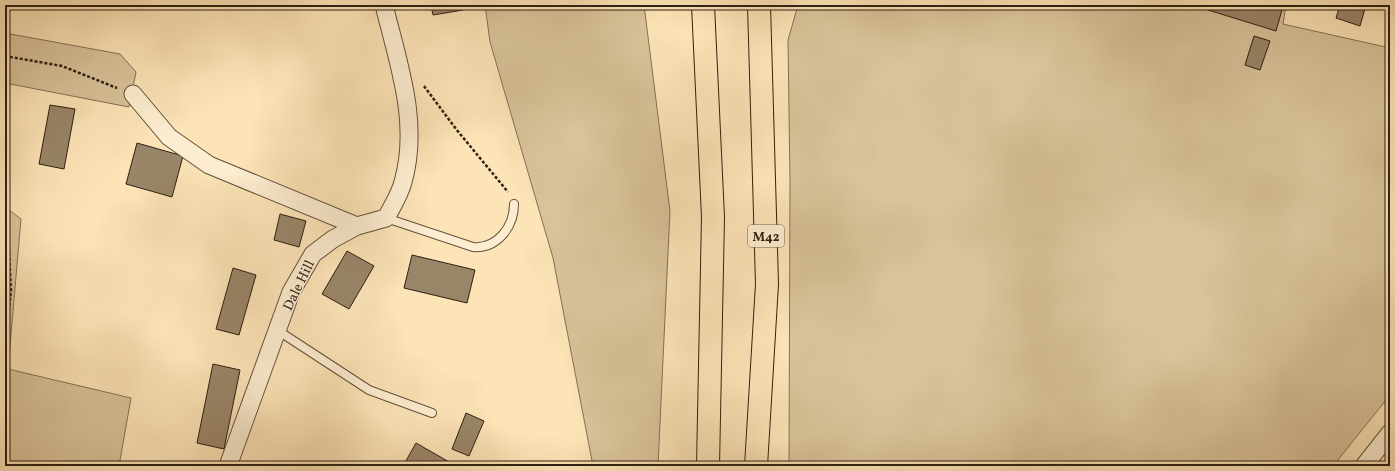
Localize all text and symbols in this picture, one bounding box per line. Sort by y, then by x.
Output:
road number: M42 [748,225,784,247]
street label: Dale Hill [279,257,320,314]

